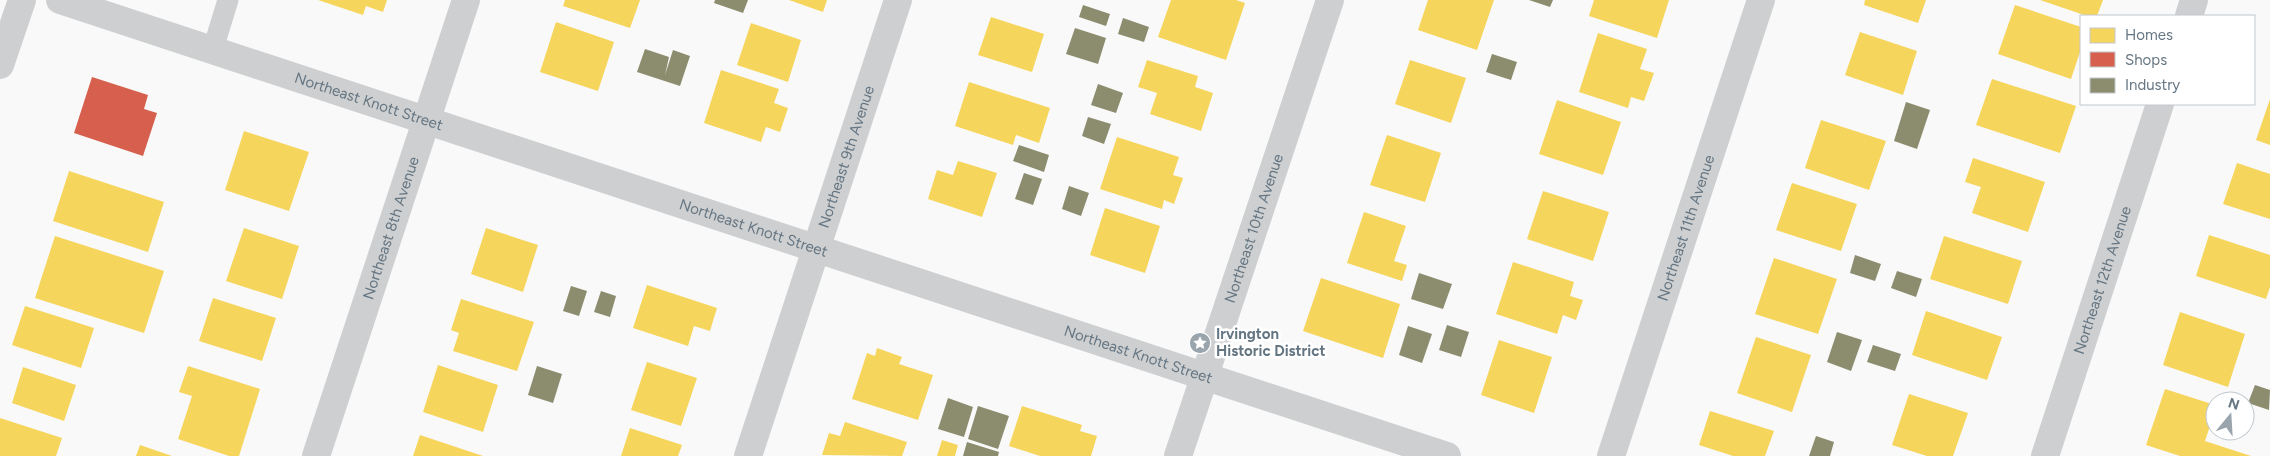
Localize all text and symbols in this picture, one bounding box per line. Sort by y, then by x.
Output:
legend [2080,15,2255,105]
text: Homes [2125,26,2173,44]
text: Shops [2125,51,2167,69]
street label: Northeast Knott Street [292,69,445,134]
text: Industry [2125,76,2180,94]
street label: Northeast 9th Avenue [815,83,878,230]
street label: Northeast 10th Avenue [1221,151,1287,305]
street label: Northeast 11th Avenue [1654,153,1718,303]
street label: Northeast 8th Avenue [359,154,423,302]
street label: Northeast Knott Street [677,195,830,261]
street label: Northeast 12th Avenue [2070,204,2135,357]
street label: Northeast Knott Street [1062,322,1215,387]
place label: Irvington Historic District [1216,325,1325,360]
place icon: Irvington Historic District [1188,331,1212,355]
north arrow [2205,391,2255,441]
text: N [2226,394,2242,414]

